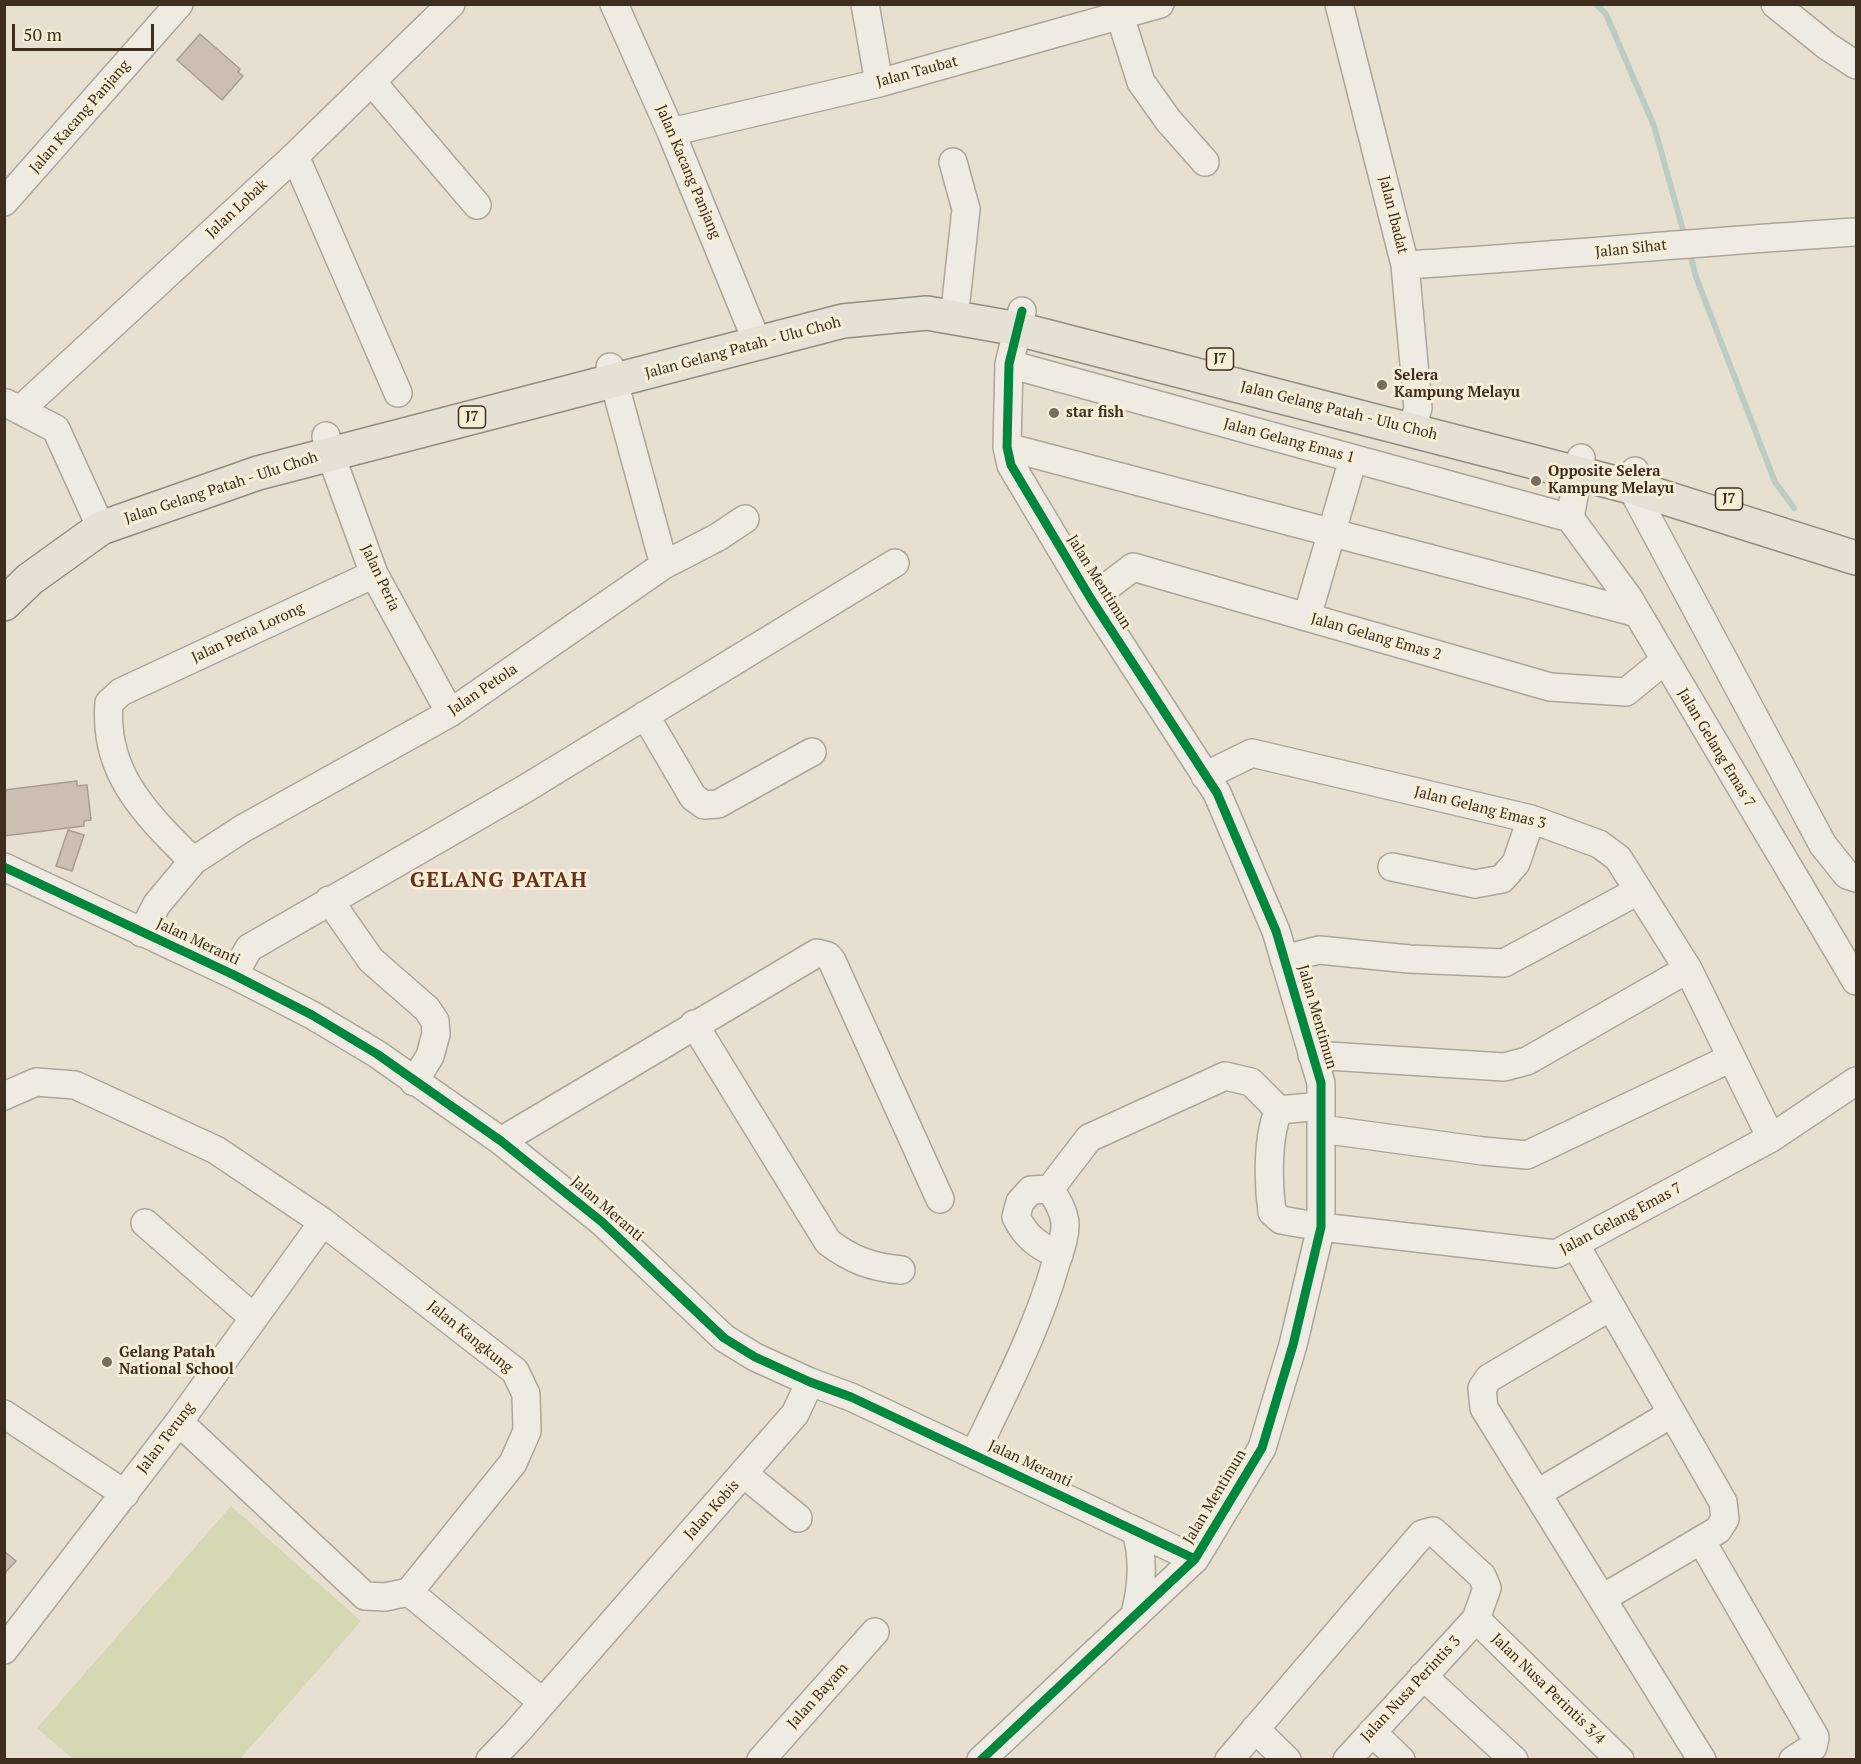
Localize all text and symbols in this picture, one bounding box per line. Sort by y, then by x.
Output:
scale bar [15,12,158,50]
text: 50 m [23,22,62,46]
street label: Jalan Taubat [874,52,960,92]
street label: Jalan Kacang Panjang [26,57,134,177]
street label: Jalan Kacang Panjang [652,102,724,242]
street label: Jalan Ibadat [1375,174,1411,256]
street label: Jalan Lobak [203,176,271,242]
street label: Jalan Sihat [1594,236,1668,262]
street label: Jalan Gelang Patah - Ulu Choh [643,313,843,383]
road number: J7 [1206,348,1234,370]
place label: Selera Kampung Melayu [1394,367,1520,402]
street label: Jalan Gelang Patah - Ulu Choh [1239,378,1439,444]
marker: Selera Kampung Melayu [1375,378,1389,392]
place label: star fish [1066,404,1124,422]
road number: J7 [458,406,486,428]
marker: star fish [1047,406,1061,420]
street label: Jalan Gelang Emas 1 [1221,415,1357,467]
street label: Jalan Gelang Patah - Ulu Choh [122,448,320,528]
place label: Opposite Selera Kampung Melayu [1548,463,1674,498]
marker: Opposite Selera Kampung Melayu [1529,474,1543,488]
road number: J7 [1716,488,1742,510]
street label: Jalan Mentimun [1063,532,1135,632]
street label: Jalan Peria [357,542,403,614]
street label: Jalan Peria Lorong [189,599,307,667]
street label: Jalan Gelang Emas 2 [1309,610,1443,664]
street label: Jalan Petola [445,660,521,720]
street label: Jalan Gelang Emas 7 [1673,685,1759,811]
street label: Jalan Gelang Emas 3 [1412,783,1548,833]
district label: GELANG PATAH [410,868,588,894]
street label: Jalan Meranti [153,915,243,969]
street label: Jalan Mentimun [1294,963,1340,1071]
street label: Jalan Meranti [567,1173,647,1245]
street label: Jalan Gelang Emas 7 [1557,1179,1685,1259]
street label: Jalan Kangkung [424,1297,516,1377]
place label: Gelang Patah National School [119,1344,234,1379]
marker: Gelang Patah National School [100,1355,114,1369]
street label: Jalan Terung [133,1399,199,1477]
street label: Jalan Meranti [985,1437,1075,1491]
street label: Jalan Mentimun [1180,1446,1250,1548]
street label: Jalan Kobis [681,1477,743,1543]
street label: Jalan Nusa Perintis 3/4 [1487,1630,1609,1748]
street label: Jalan Nusa Perintis 3 [1357,1632,1465,1746]
street label: Jalan Bayam [784,1659,852,1733]

